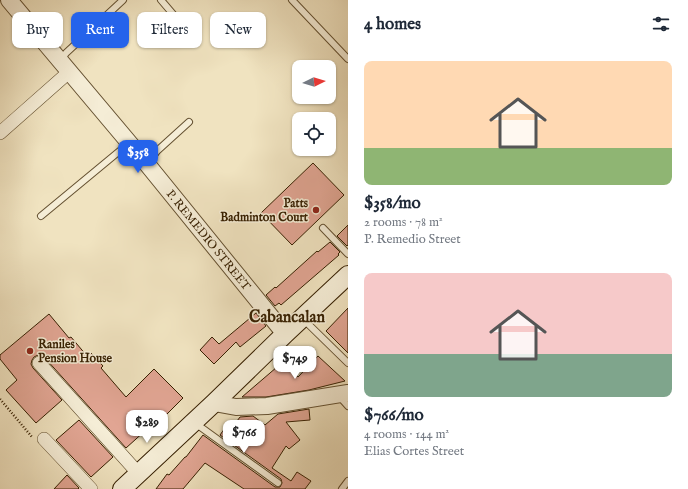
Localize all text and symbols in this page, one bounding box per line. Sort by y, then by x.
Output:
chip: Buy [12,12,63,48]
chip: Rent [71,12,129,48]
chip: Filters [137,12,202,48]
chip: New [210,12,266,48]
icon: filters [650,13,672,35]
text: 4 homes [364,14,421,35]
north arrow [292,60,336,104]
map controls [292,60,336,156]
icon: home [482,87,554,159]
button: locate [292,112,336,156]
pin: $358 [114,140,162,174]
text: $358 [127,144,149,161]
street label: P. REMEDIO STREET [163,187,254,293]
text: $358/mo [364,193,421,214]
place label: Patts Badminton Court [220,196,309,225]
marker: Patts Badminton Court [311,205,321,215]
text: 2 rooms · 78 m² [364,214,443,231]
text: P. Remedio Street [364,231,461,248]
icon: home [482,299,554,371]
district label: Cabancalan [249,308,325,328]
place label: Raniles Pension House [38,337,112,366]
marker: Raniles Pension House [25,346,35,356]
pin: $749 [271,346,319,380]
text: $749 [282,350,308,367]
text: $766/mo [364,405,424,426]
pin: $289 [123,410,171,444]
text: $289 [135,414,159,431]
pin: $766 [220,420,268,454]
text: $766 [232,424,256,441]
text: 4 rooms · 144 m² [364,426,449,443]
text: Elias Cortes Street [364,443,464,460]

